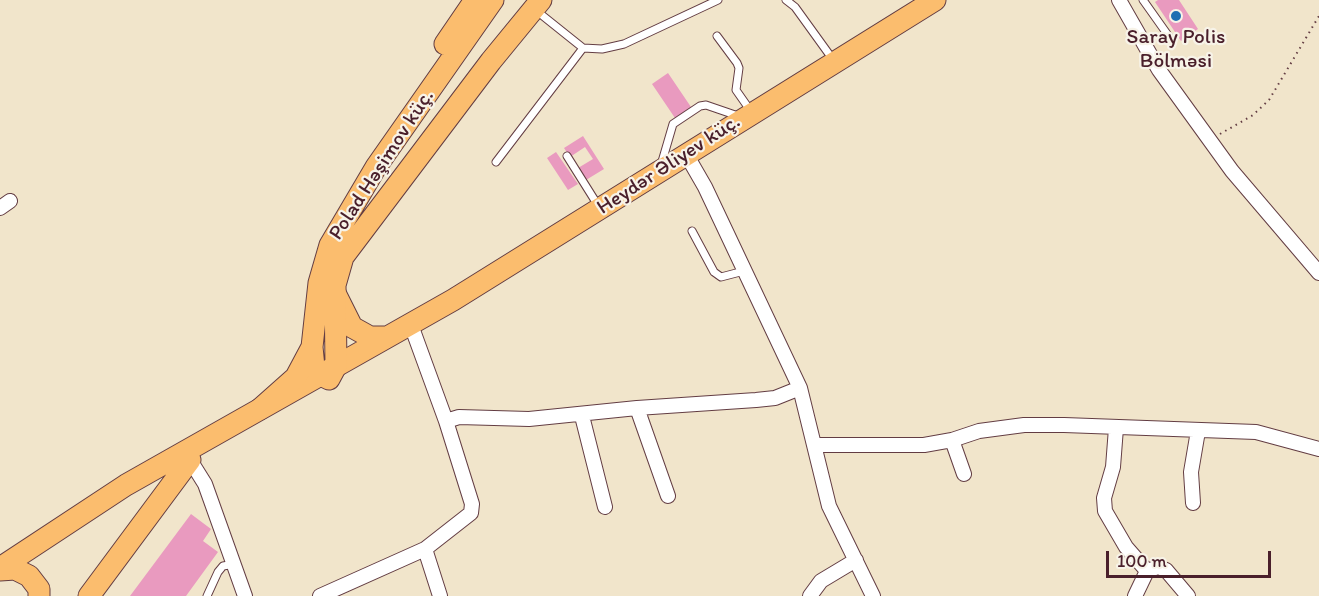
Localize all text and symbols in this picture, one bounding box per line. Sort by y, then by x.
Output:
marker: Saray Polis Bölməsi [1169,9,1183,23]
place label: Saray Polis Bölməsi [1127,25,1225,75]
street label: Polad Həşimov küç. [324,85,440,245]
street label: Heydər Əliyev küç. [593,109,745,221]
scale bar [1109,539,1274,577]
text: 100 m [1117,550,1167,572]

